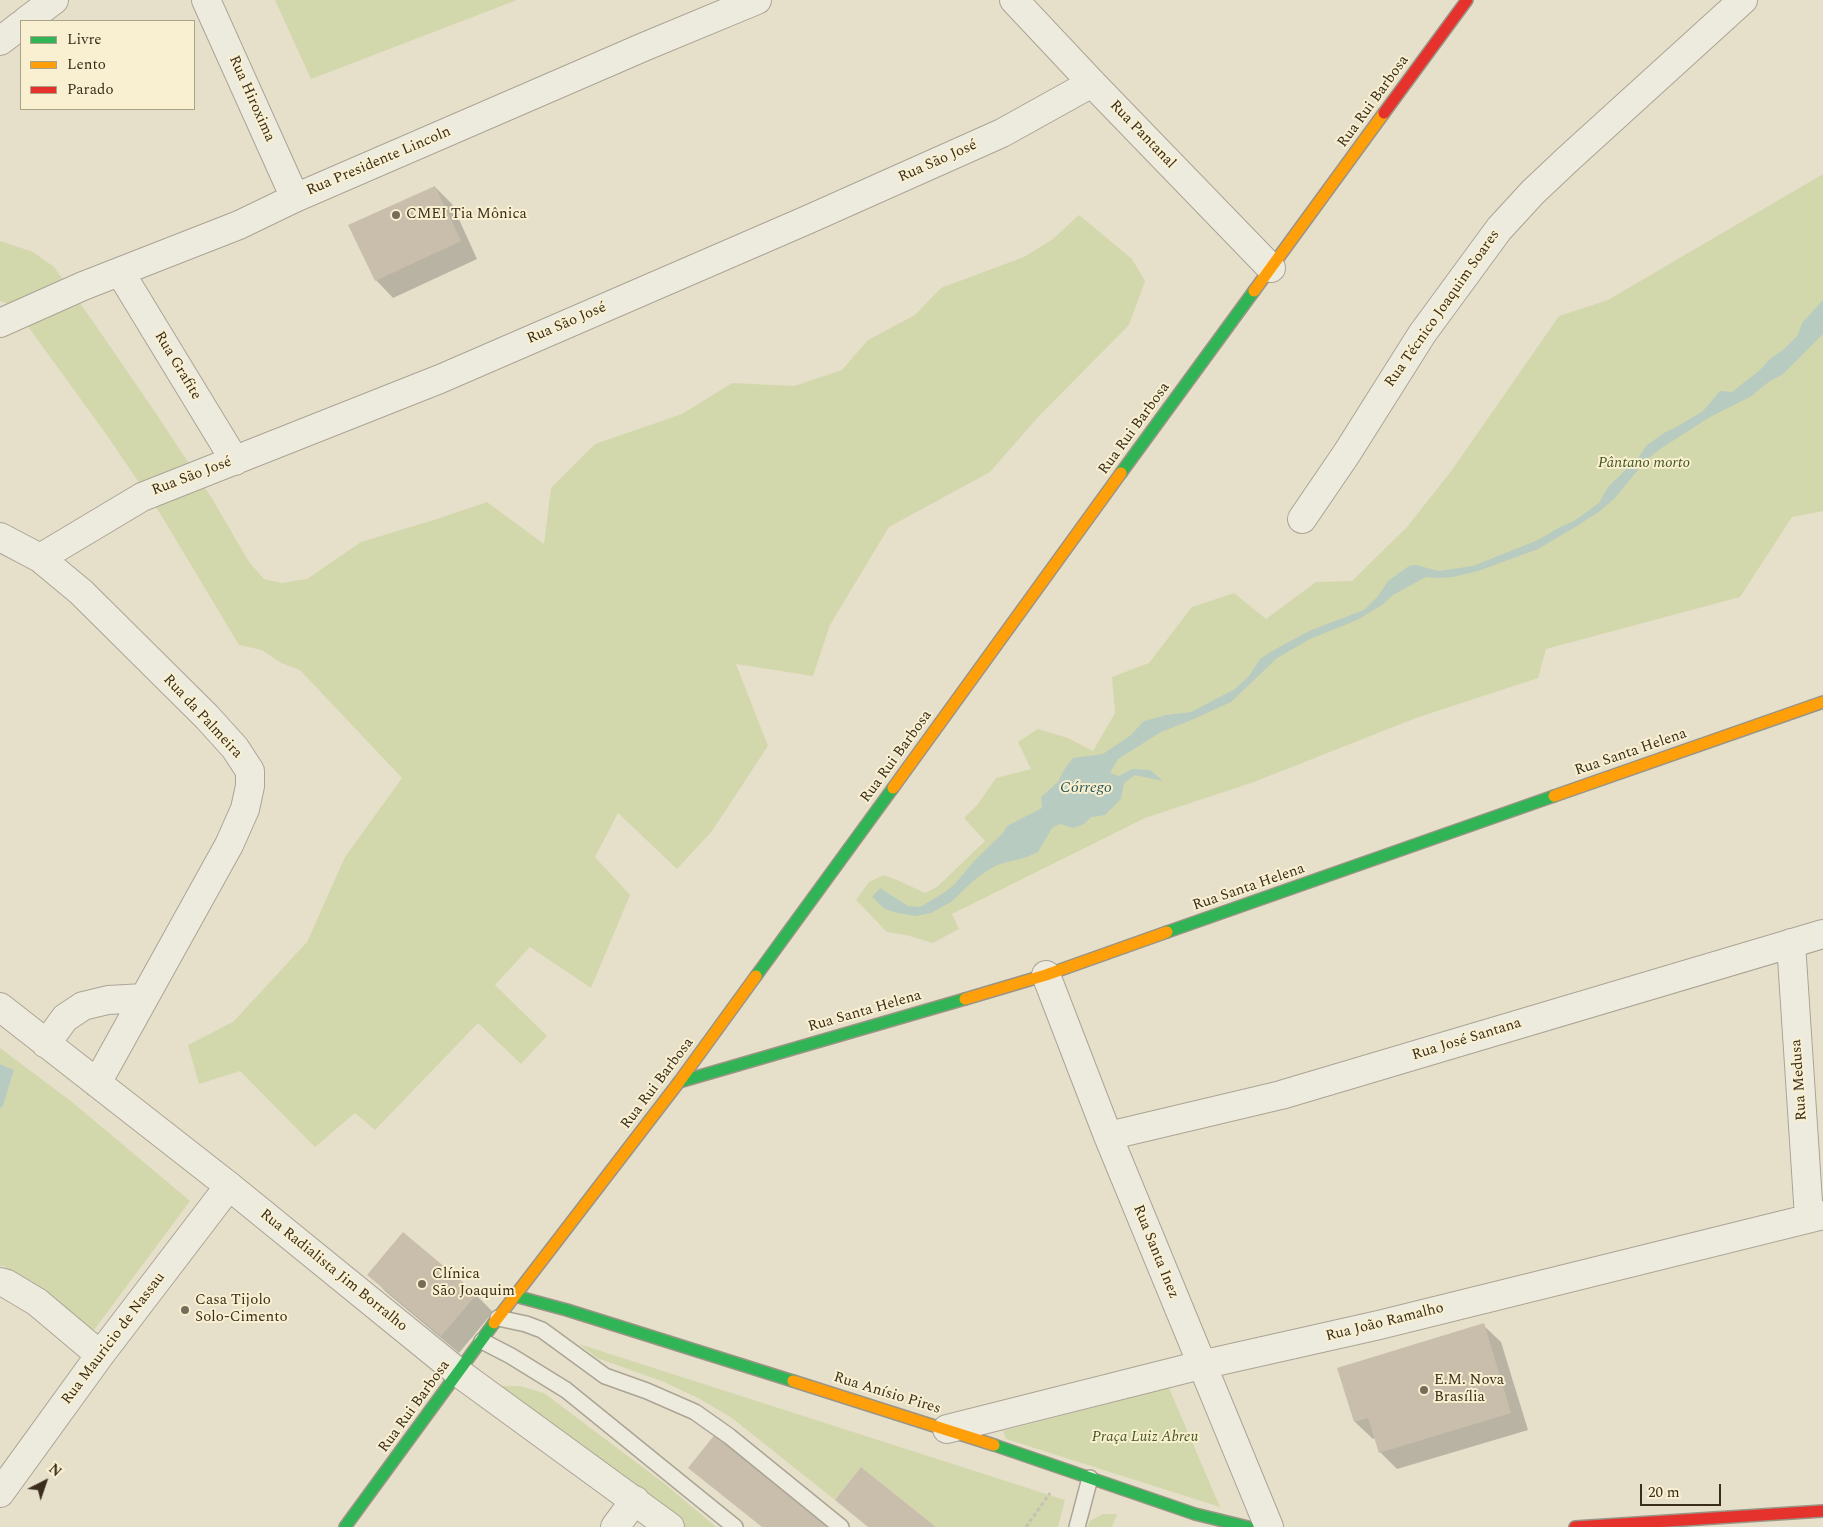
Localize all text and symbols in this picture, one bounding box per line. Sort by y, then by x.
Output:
legend [20,20,195,110]
text: Livre [67,28,102,51]
street label: Rua Rui Barbosa [1334,52,1414,152]
text: Lento [67,53,106,76]
street label: Rua Hiroxima [224,53,278,145]
text: Parado [67,78,114,101]
street label: Rua Pantanal [1105,97,1179,173]
street label: Rua Presidente Lincoln [304,123,454,201]
street label: Rua São José [896,137,980,187]
place label: CMEI Tia Mônica [406,206,527,224]
marker: CMEI Tia Mônica [390,209,402,221]
street label: Rua Técnico Joaquim Soares [1382,227,1504,391]
street label: Rua São José [525,299,609,349]
street label: Rua Grafite [150,329,204,403]
street label: Rua Rui Barbosa [1095,379,1175,479]
street label: Rua São José [149,454,235,500]
park label: Pântano morto [1598,455,1690,473]
street label: Rua da Palmeira [159,671,245,763]
street label: Rua Rui Barbosa [857,707,937,807]
street label: Rua Santa Helena [1573,725,1689,781]
water label: Córrego [1060,779,1112,799]
street label: Rua Santa Helena [1191,860,1307,916]
street label: Rua Santa Helena [806,987,924,1037]
street label: Rua José Santana [1410,1015,1524,1065]
street label: Rua Rui Barbosa [618,1035,698,1133]
street label: Rua Medusa [1788,1039,1812,1121]
street label: Rua Santa Inez [1128,1203,1182,1301]
street label: Rua Radialista Jim Borralho [256,1206,410,1336]
place label: Clínica São Joaquim [432,1266,515,1301]
street label: Rua Mauricio de Nassau [58,1269,170,1409]
marker: Clínica São Joaquim [416,1278,428,1290]
place label: Casa Tijolo Solo-Cimento [195,1292,288,1327]
street label: Rua João Ramalho [1324,1300,1446,1346]
marker: Casa Tijolo Solo-Cimento [179,1304,191,1316]
street label: Rua Rui Barbosa [375,1357,455,1457]
street label: Rua Anísio Pires [831,1369,943,1419]
place label: E.M. Nova Brasília [1434,1372,1504,1407]
marker: E.M. Nova Brasília [1418,1384,1430,1396]
park label: Praça Luiz Abreu [1092,1429,1198,1447]
north arrow [20,1457,70,1507]
text: N [44,1459,66,1482]
scale bar [1643,1474,1724,1506]
text: 20 m [1648,1481,1680,1504]

